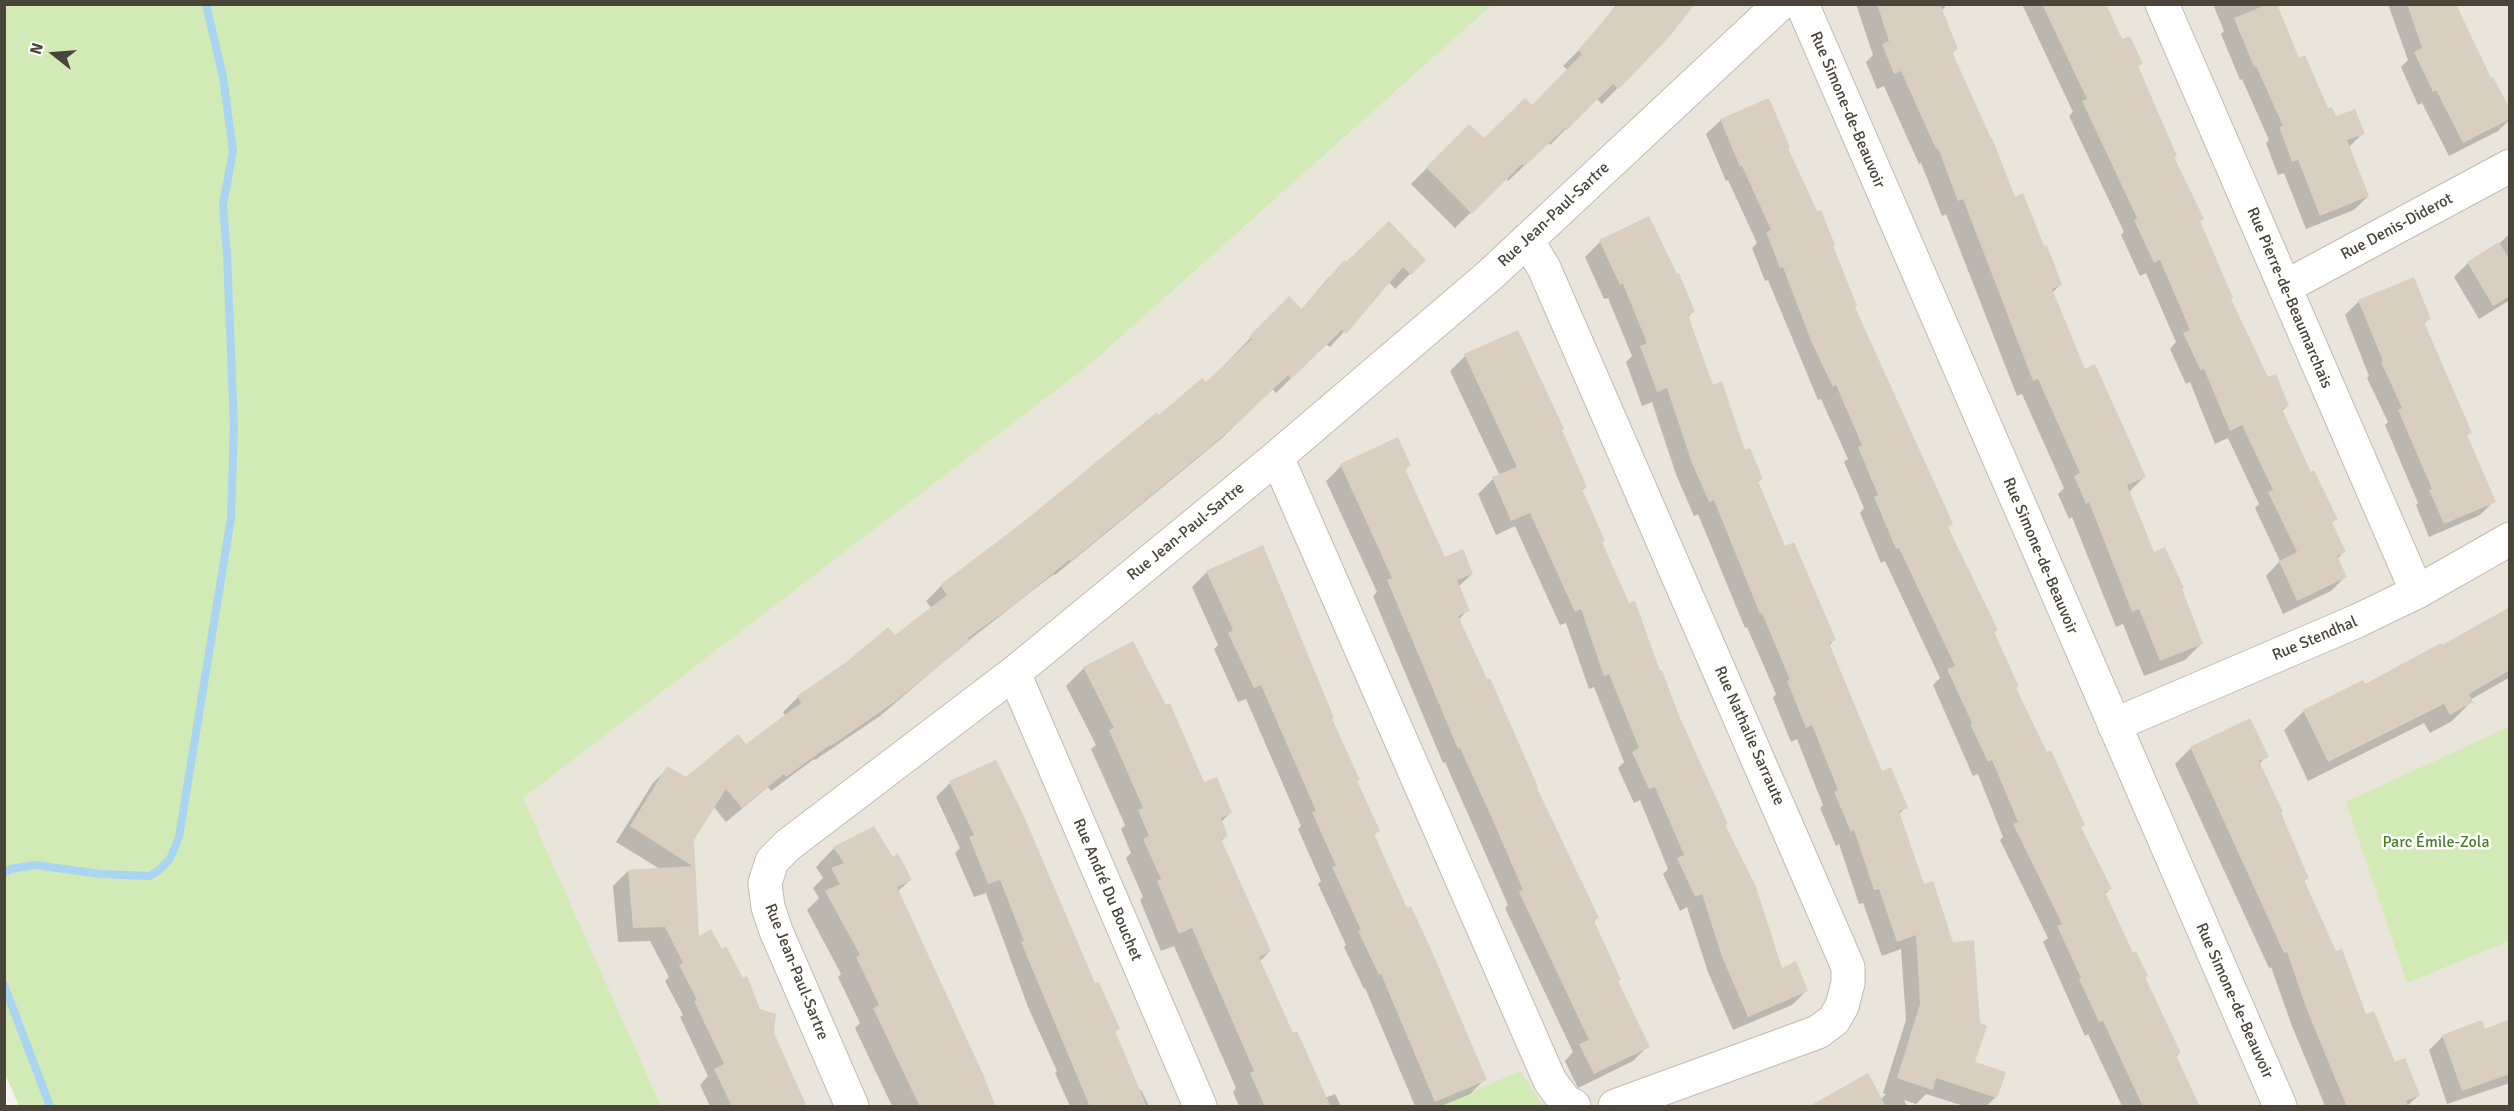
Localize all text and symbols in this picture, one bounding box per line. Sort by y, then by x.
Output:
north arrow [24,24,84,84]
street label: Rue Simone-de-Beauvoir [1805,29,1889,191]
text: N [26,40,48,57]
street label: Rue Jean-Paul-Sartre [1494,158,1614,272]
street label: Rue Denis-Diderot [2338,189,2456,265]
street label: Rue Pierre-de-Beaumarchais [2242,205,2336,391]
street label: Rue Simone-de-Beauvoir [1998,475,2082,637]
street label: Rue Jean-Paul-Sartre [1124,479,1248,585]
street label: Rue Stendhal [2270,612,2360,666]
street label: Rue Nathalie Sarraute [1710,663,1788,809]
street label: Rue André Du Bouchet [1068,816,1146,964]
park label: Parc Émile-Zola [2382,833,2490,853]
street label: Rue Jean-Paul-Sartre [760,901,832,1043]
street label: Rue Simone-de-Beauvoir [2191,920,2277,1082]

